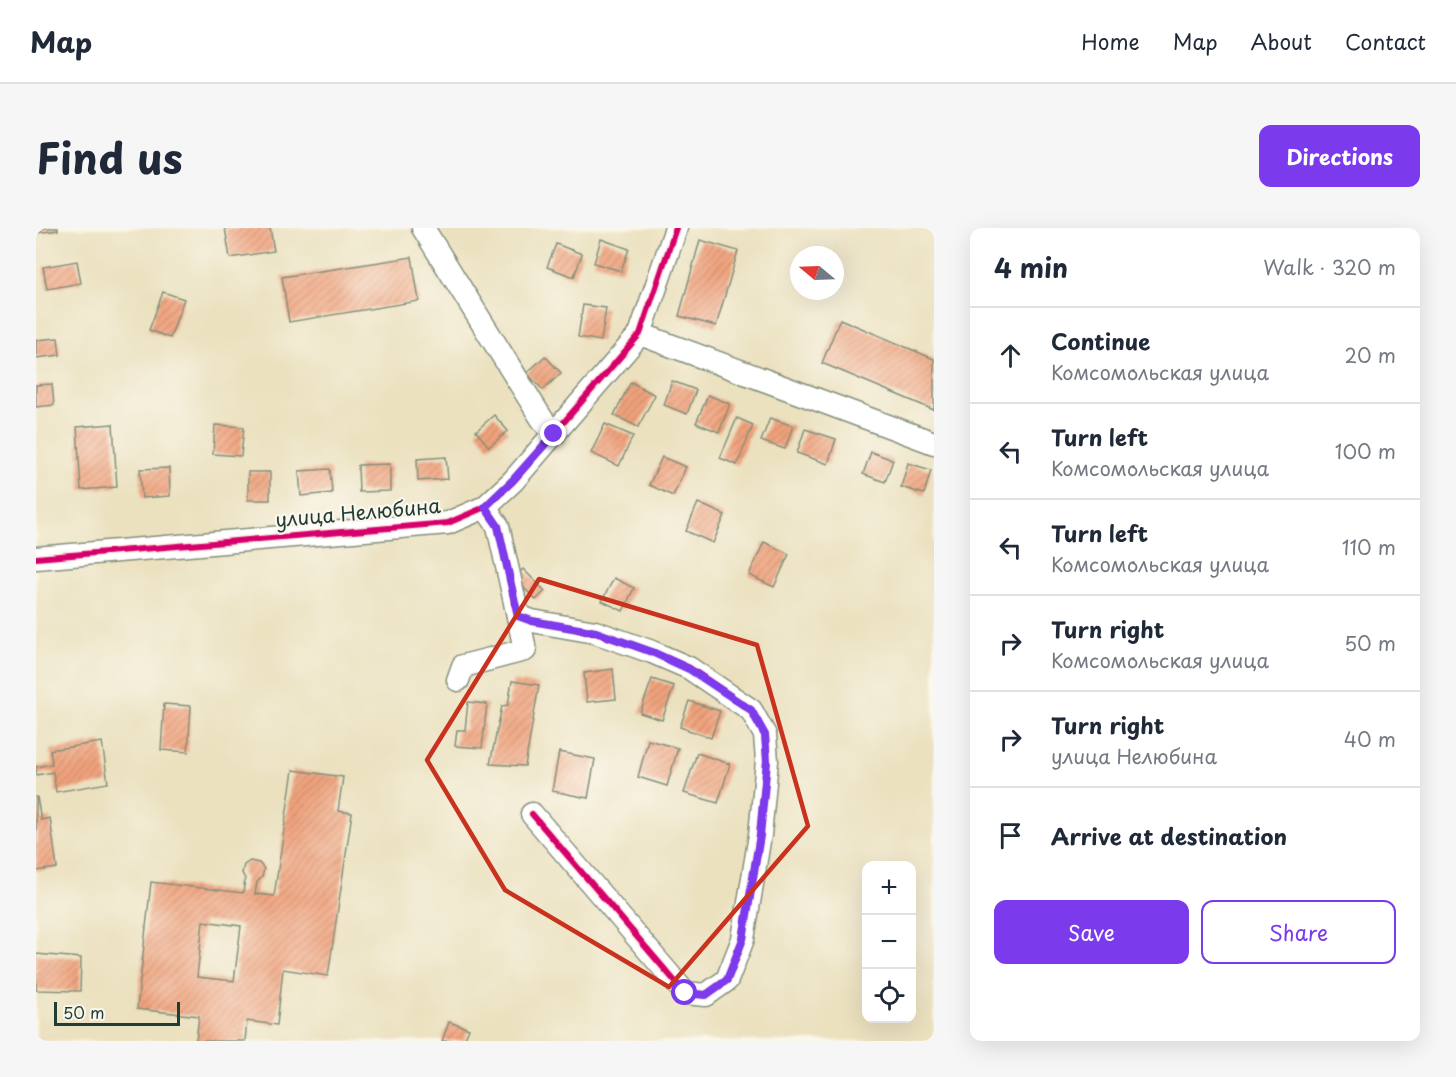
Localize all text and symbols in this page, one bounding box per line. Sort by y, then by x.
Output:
text: Map [30,20,92,63]
text: Home [1081,25,1140,57]
text: Map [1173,25,1218,57]
text: About [1251,25,1312,57]
text: Contact [1345,25,1426,57]
text: Find us [36,125,183,188]
button: Directions [1259,125,1420,187]
north arrow [790,246,844,300]
text: 4 min [994,248,1068,287]
text: Walk · 320 m [1263,252,1396,282]
text: Continue [1051,324,1150,357]
icon: ahead [994,339,1027,372]
text: 20 m [1344,340,1396,370]
text: Комсомольская улица [1051,357,1269,387]
route end [540,420,566,446]
text: Turn left [1051,420,1148,453]
icon: left [994,435,1027,468]
text: 100 m [1335,436,1396,466]
text: Комсомольская улица [1051,453,1269,483]
street label: улица Нелюбина [274,490,442,534]
text: Turn left [1051,516,1148,549]
icon: left [994,531,1027,564]
text: 110 m [1342,532,1396,562]
text: Комсомольская улица [1051,549,1269,579]
text: Turn right [1051,612,1164,645]
icon: right [994,627,1027,660]
text: 50 m [1344,628,1396,658]
text: Комсомольская улица [1051,645,1269,675]
text: Turn right [1051,708,1164,741]
icon: right [994,723,1027,756]
text: 40 m [1344,724,1396,754]
text: улица Нелюбина [1051,741,1217,771]
icon: arrive [994,819,1027,852]
text: Arrive at destination [1051,819,1287,852]
map controls [862,861,916,1023]
button: + [862,861,916,915]
button: Save [994,900,1189,964]
button: Share [1201,900,1396,964]
button: − [862,915,916,969]
button: locate [862,969,916,1023]
route start [671,979,697,1005]
scale bar [54,999,180,1026]
text: 50 m [63,1000,104,1024]

